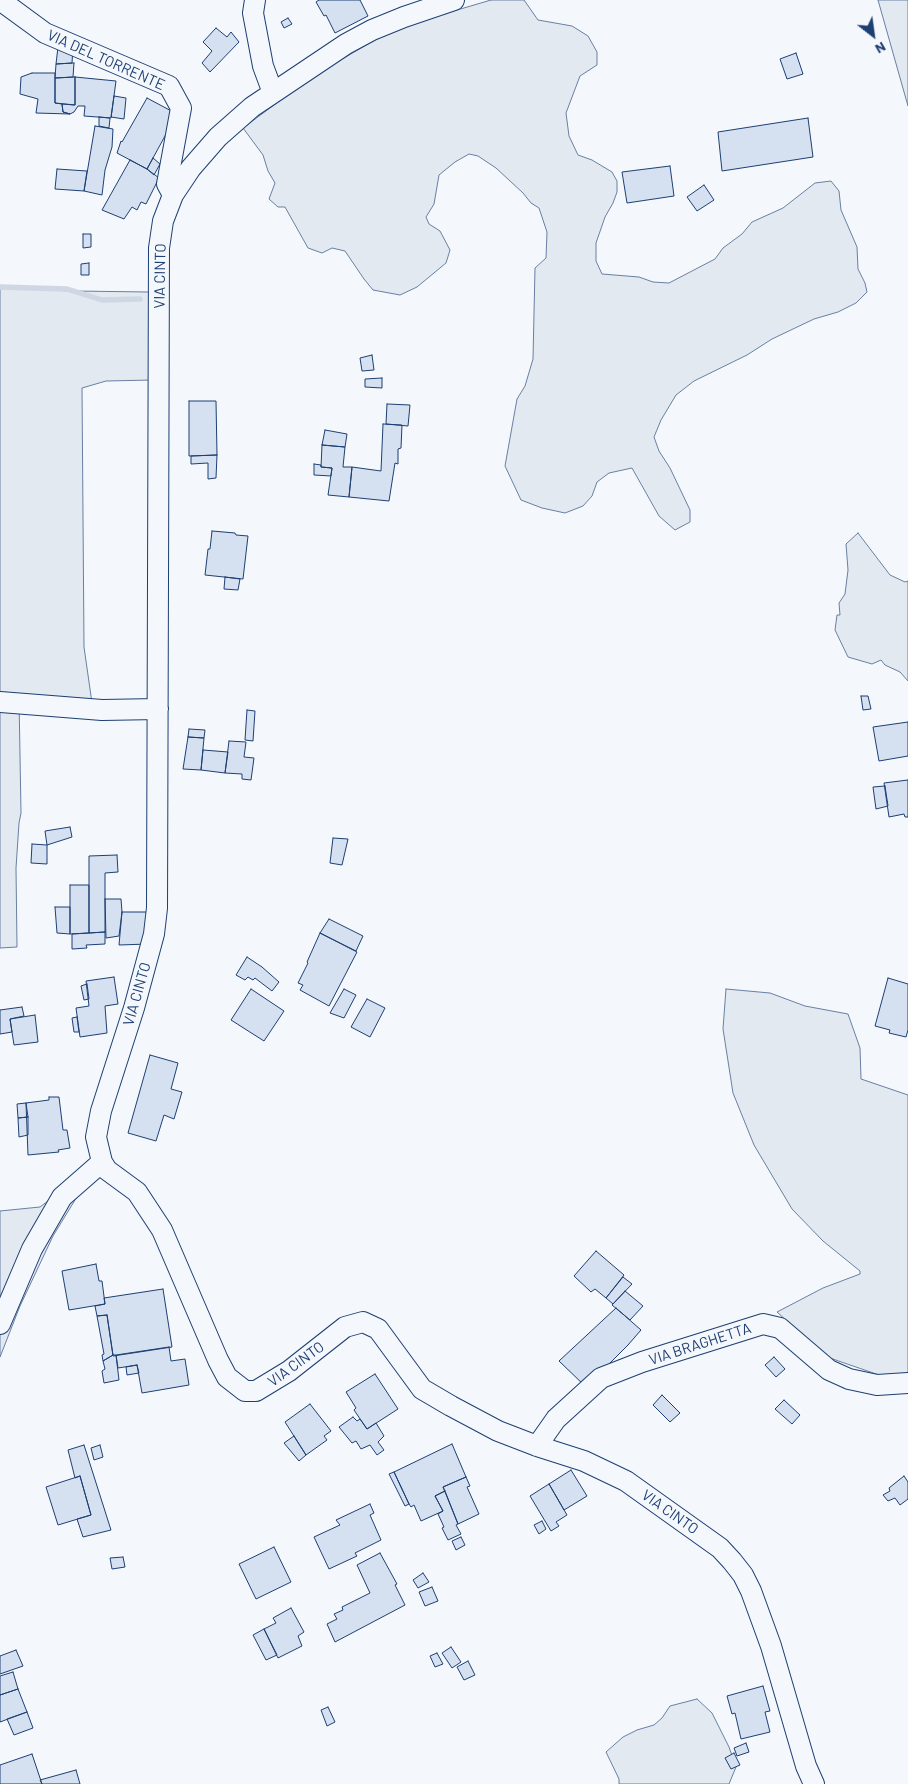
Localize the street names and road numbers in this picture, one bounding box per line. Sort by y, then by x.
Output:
street label: VIA DEL TORRENTE [44,26,168,94]
street label: VIA CINTO [150,243,170,309]
street label: VIA CINTO [119,960,155,1028]
street label: VIA BRAGHETTA [647,1319,753,1369]
street label: VIA CINTO [264,1338,328,1390]
street label: VIA CINTO [638,1486,702,1538]

